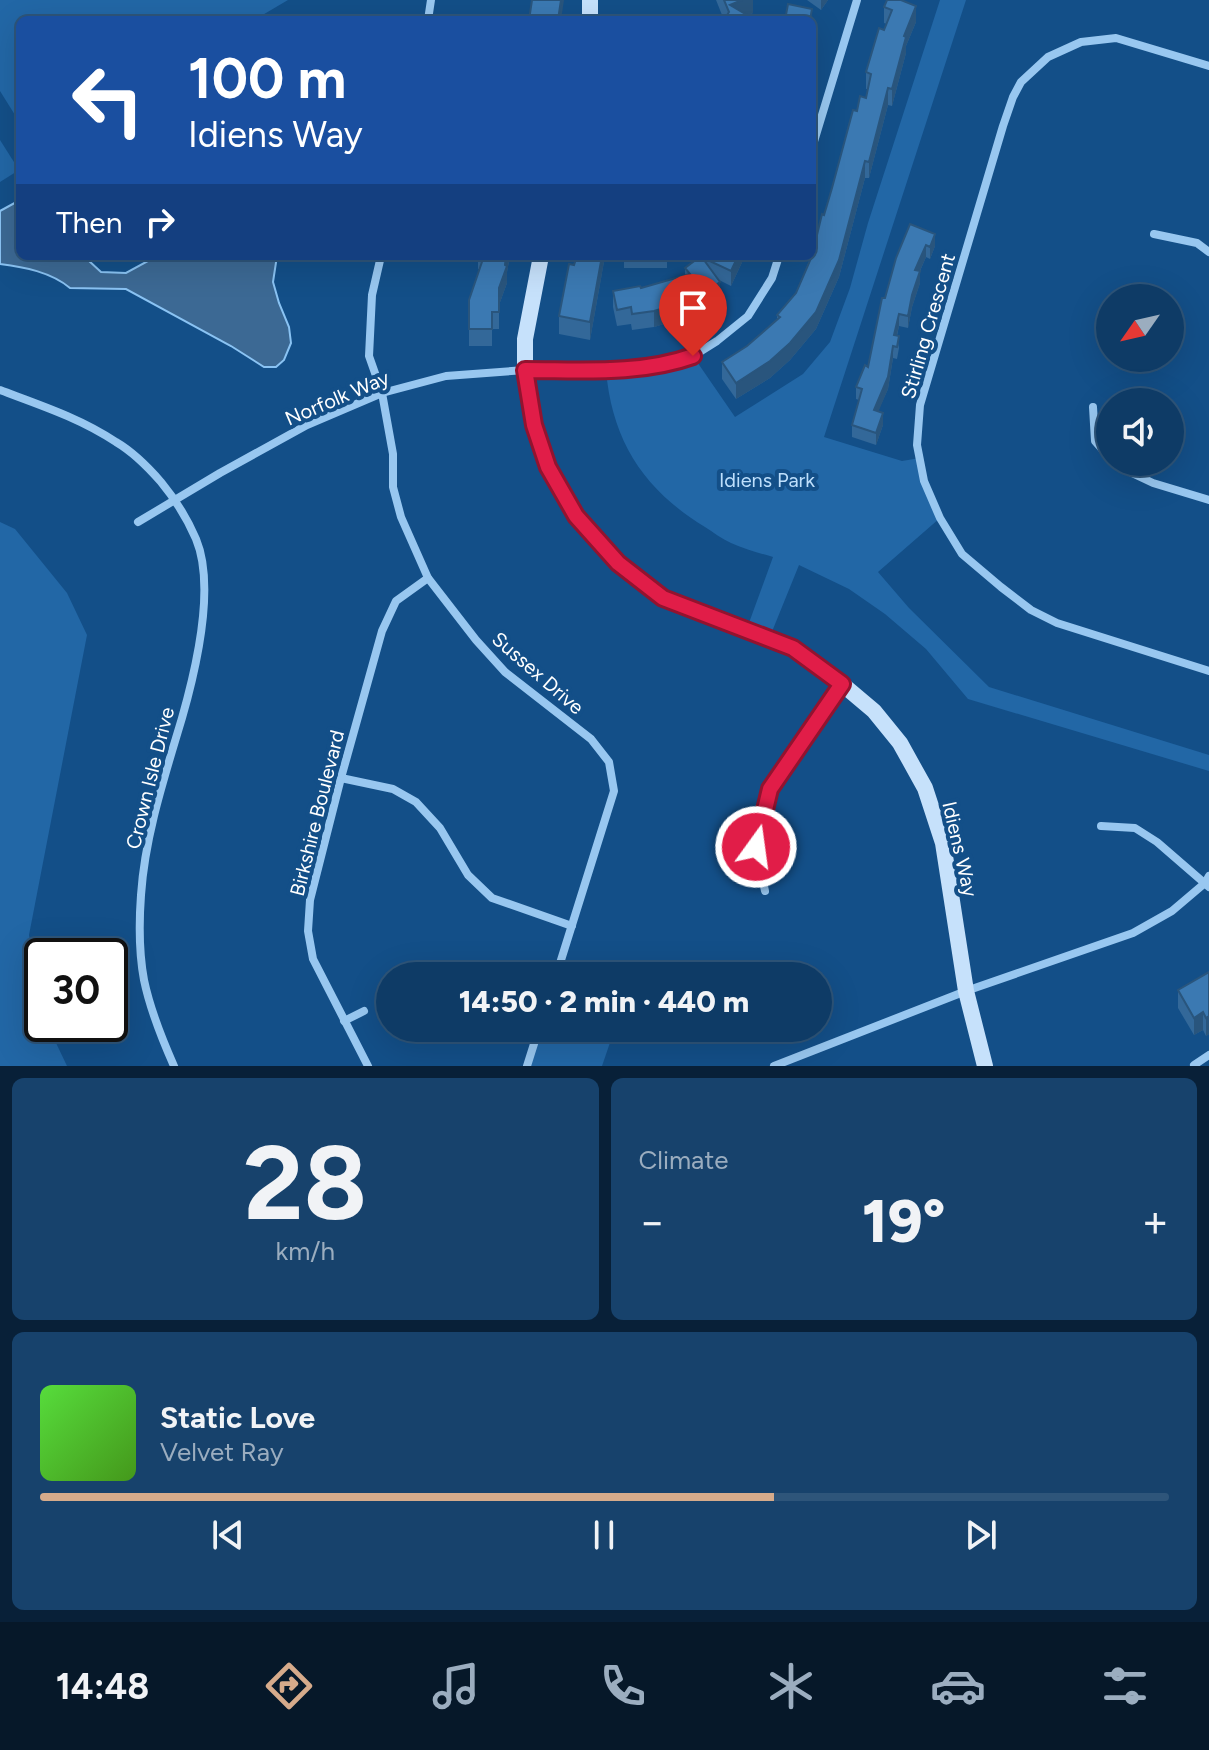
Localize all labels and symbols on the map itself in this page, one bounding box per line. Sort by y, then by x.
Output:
street label: Stirling Crescent [896,251,960,401]
pin [659,274,727,356]
north arrow [1096,284,1184,372]
street label: Norfolk Way [281,365,393,431]
park label: Idiens Park [719,468,815,492]
street label: Sussex Drive [487,627,589,719]
street label: Crown Isle Drive [121,704,179,852]
street label: Birkshire Boulevard [285,728,349,898]
street label: Idiens Way [937,799,983,899]
position arrow [714,805,798,889]
speed limit sign: 30 [24,938,128,1042]

